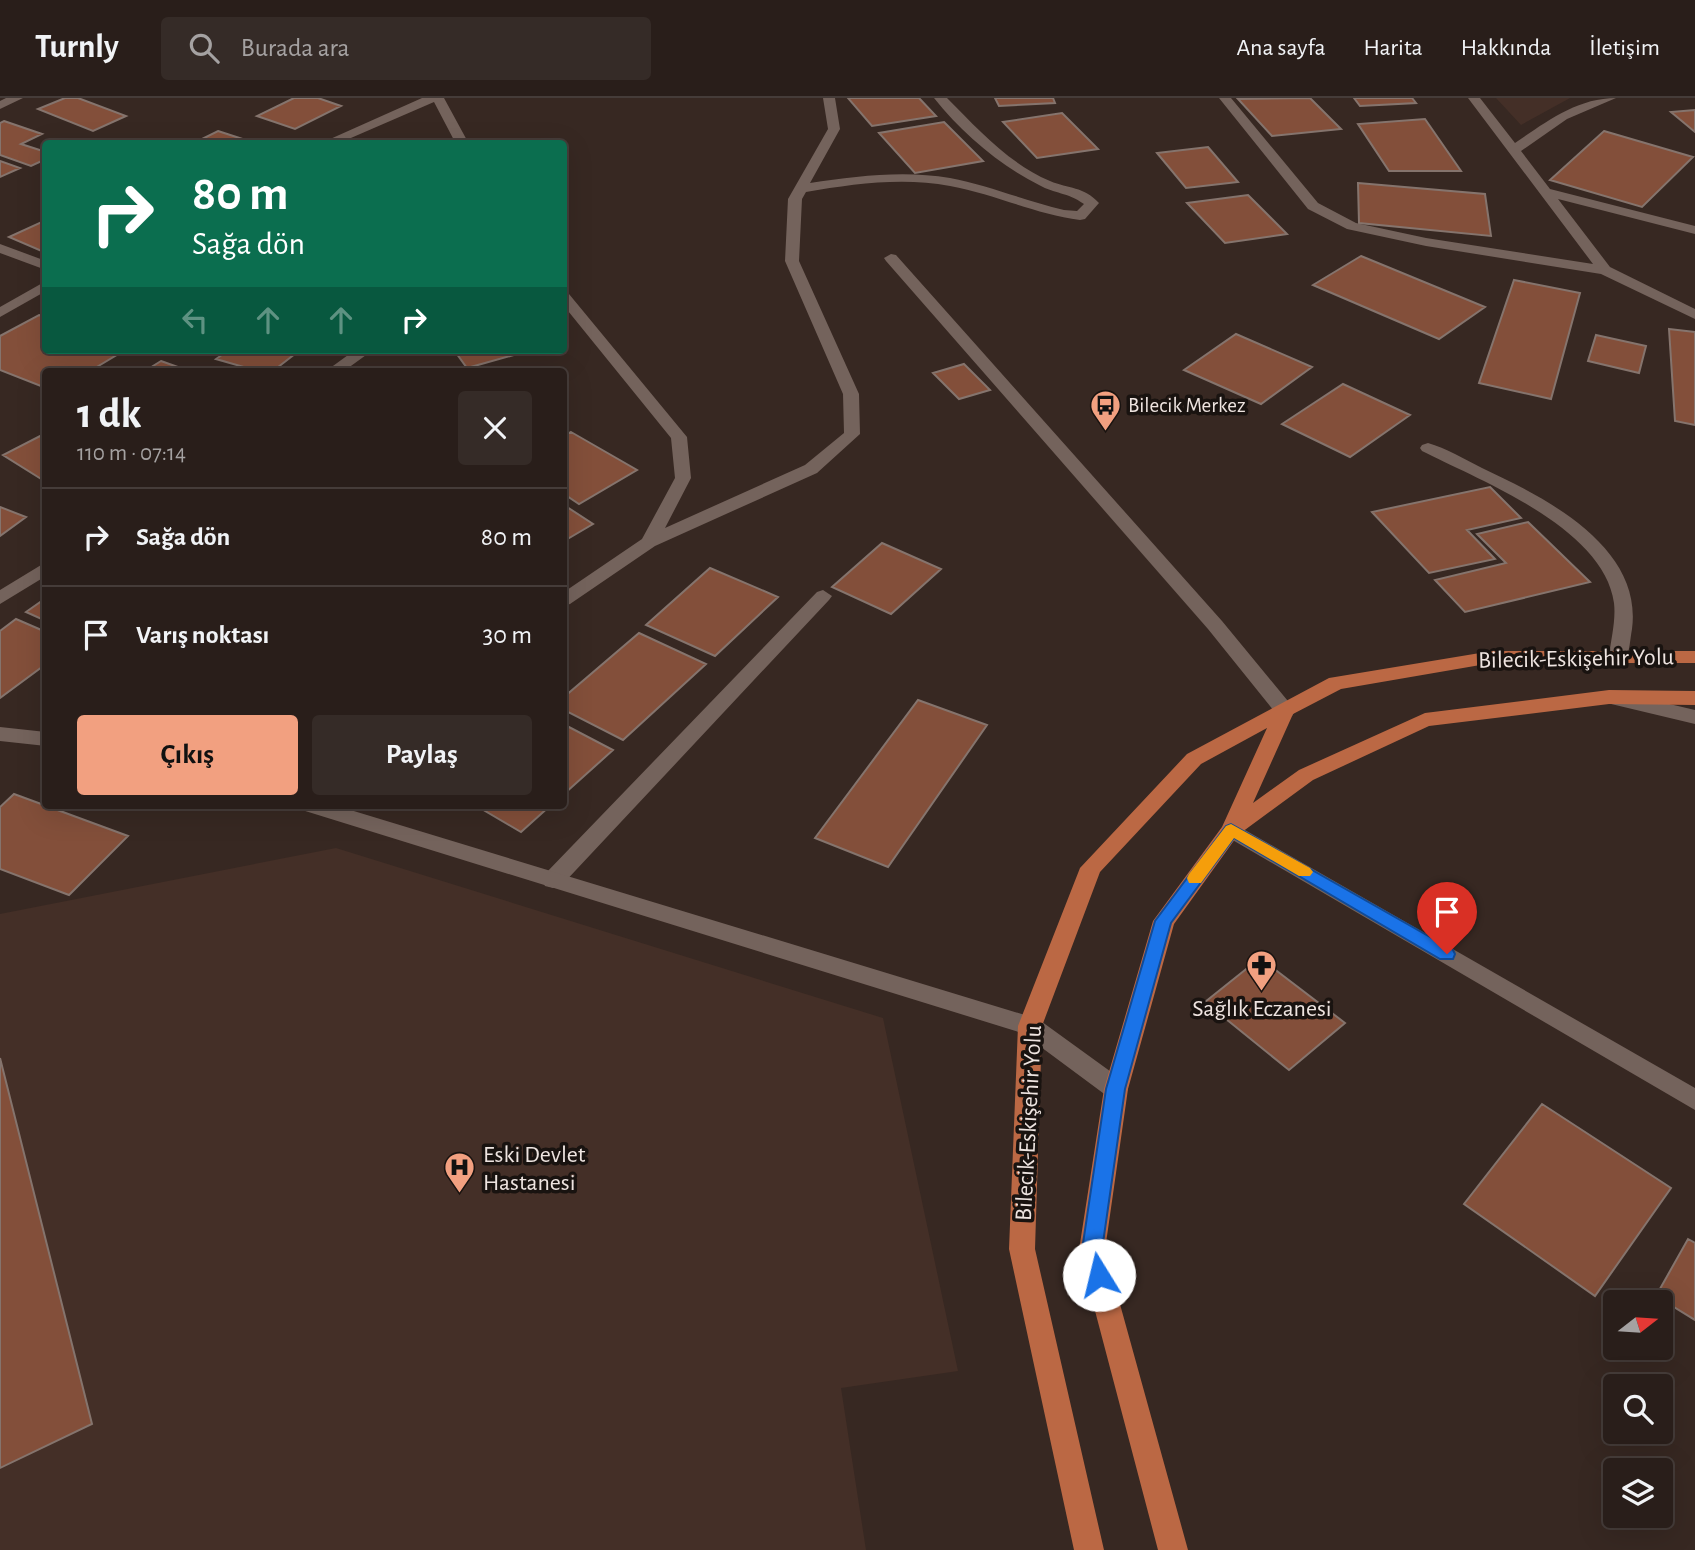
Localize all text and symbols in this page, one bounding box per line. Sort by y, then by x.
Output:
search box [161,17,651,80]
icon: search [185,29,223,67]
text: Turnly [35,31,119,64]
text: Burada ara [241,35,350,61]
text: Ana sayfa [1236,36,1326,60]
text: Harita [1364,36,1423,60]
text: Hakkında [1461,36,1551,60]
text: İletişim [1589,36,1660,60]
icon: right [77,168,168,259]
text: 80 m [192,170,289,219]
text: Sağa dön [192,228,305,260]
icon: left [176,301,214,339]
icon: ahead [249,301,287,339]
icon: ahead [322,301,360,339]
icon: right [395,301,433,339]
bus stop icon: Bilecik Merkez [1088,388,1122,432]
button: close [458,391,532,465]
text: 1 dk [77,393,141,435]
place label: Bilecik Merkez [1128,395,1246,416]
text: 110 m · 07:14 [77,442,186,465]
icon: right [77,518,115,556]
text: Sağa dön [136,524,230,550]
text: 80 m [481,524,532,550]
icon: arrive [77,616,115,654]
text: Varış noktası [136,622,269,648]
text: 30 m [482,622,532,648]
street label: Bilecik-Eskişehir Yolu [1478,645,1674,673]
button: Çıkış [77,715,298,795]
button: Paylaş [312,715,532,795]
pin [1417,882,1477,954]
icon: arrive [1428,893,1466,931]
pharmacy icon: Sağlık Eczanesi [1245,949,1279,993]
place label: Sağlık Eczanesi [1192,997,1332,1021]
street label: Bilecik-Eskişehir Yolu [1012,1025,1046,1221]
place label: Eski Devlet Hastanesi [483,1143,586,1195]
hospital icon: Eski Devlet Hastanesi [443,1151,477,1195]
position arrow [1062,1238,1136,1312]
north arrow [1603,1290,1673,1360]
map controls [1603,1290,1673,1528]
button: search [1603,1374,1673,1444]
button: layers [1603,1458,1673,1528]

